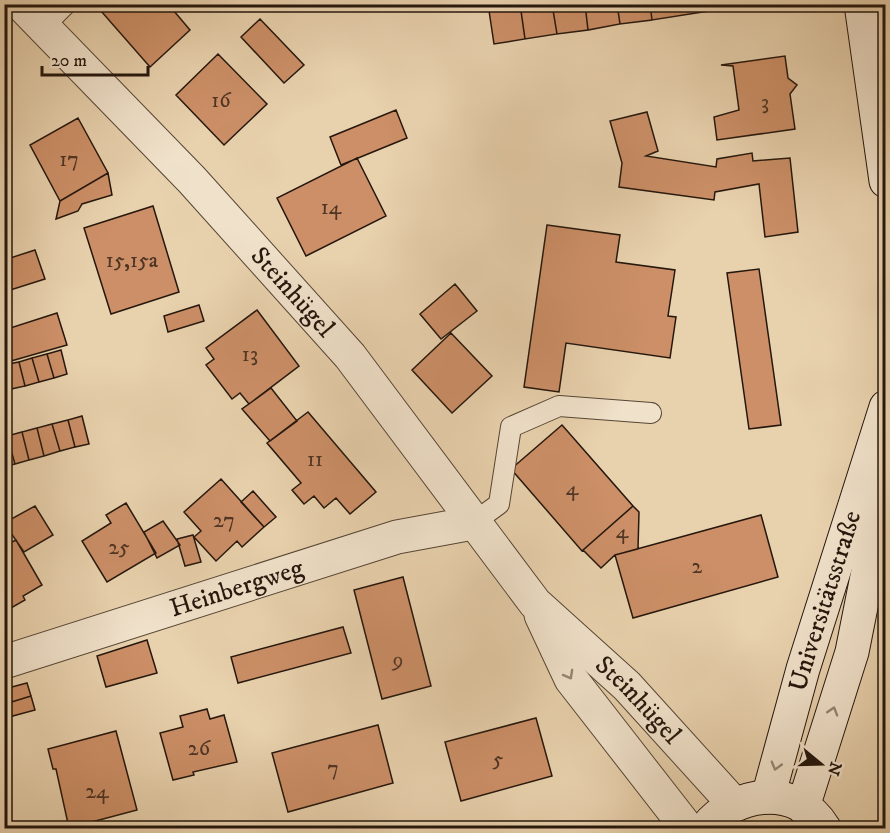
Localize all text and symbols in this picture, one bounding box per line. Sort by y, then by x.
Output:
scale bar [42,39,148,77]
text: 20 m [51,50,87,72]
house number: 16 [211,87,232,114]
house number: 3 [761,89,769,116]
house number: 17 [59,146,79,173]
house number: 14 [321,194,343,221]
street label: Steinhügel [243,240,342,344]
house number: 15,15a [106,247,159,274]
house number: 13 [242,341,258,368]
house number: 11 [307,446,323,473]
house number: 4 [566,475,580,502]
house number: 27 [213,507,235,534]
street label: Universitätsstraße [781,507,869,695]
house number: 4 [616,518,630,545]
house number: 25 [108,534,130,561]
street label: Heinbergweg [166,551,308,625]
house number: 2 [692,553,703,580]
house number: 9 [392,647,403,674]
street label: Steinhügel [588,649,688,751]
one-way arrow [562,668,573,679]
one-way arrow [826,706,838,717]
north arrow [791,734,851,794]
house number: 26 [188,735,212,762]
house number: 5 [493,746,504,773]
house number: 7 [327,755,339,782]
text: N [823,759,846,778]
one-way arrow [771,760,783,771]
house number: 24 [85,778,110,805]

